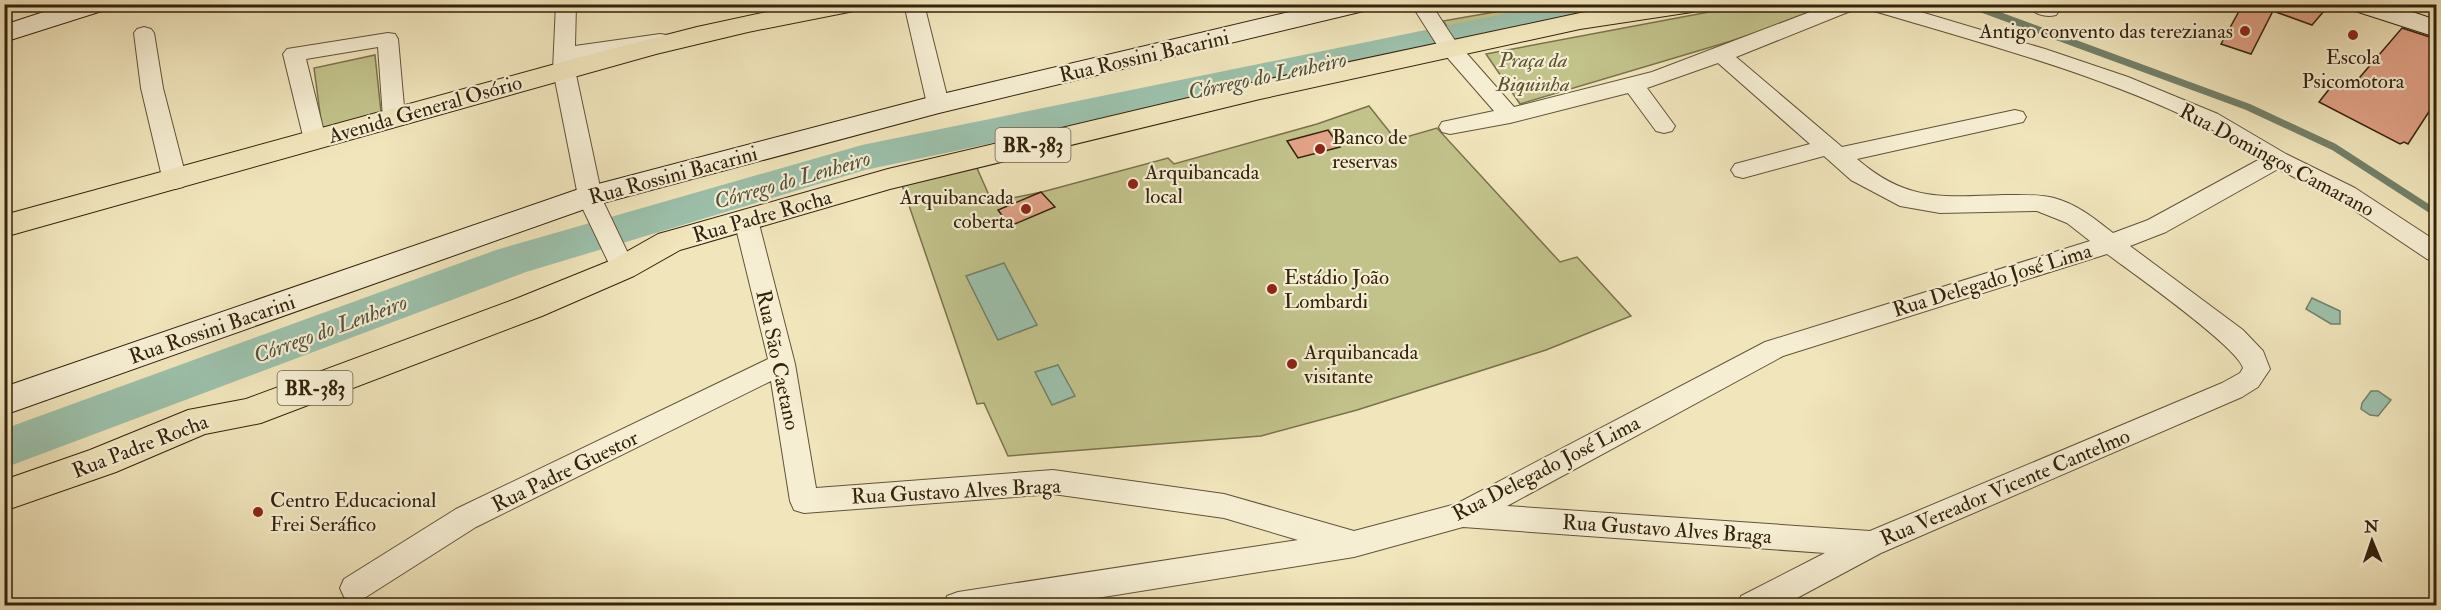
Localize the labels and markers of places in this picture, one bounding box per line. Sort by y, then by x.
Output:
place label: Antigo convento das terezianas [1978,18,2233,45]
marker: Antigo convento das terezianas [2238,24,2252,38]
marker: Escola Psicomotora [2346,28,2360,42]
place label: Escola Psicomotora [2302,44,2405,95]
place label: Banco de reservas [1332,124,1407,175]
marker: Banco de reservas [1313,142,1327,156]
place label: Arquibancada local [1144,159,1260,210]
marker: Arquibancada local [1126,177,1140,191]
place label: Arquibancada coberta [899,184,1014,235]
marker: Arquibancada coberta [1019,202,1033,216]
place label: Estádio João Lombardi [1284,264,1389,315]
marker: Estádio João Lombardi [1265,282,1279,296]
place label: Arquibancada visitante [1303,339,1419,390]
marker: Arquibancada visitante [1285,357,1299,371]
place label: Centro Educacional Frei Seráfico [270,487,437,538]
marker: Centro Educacional Frei Seráfico [251,505,265,519]

